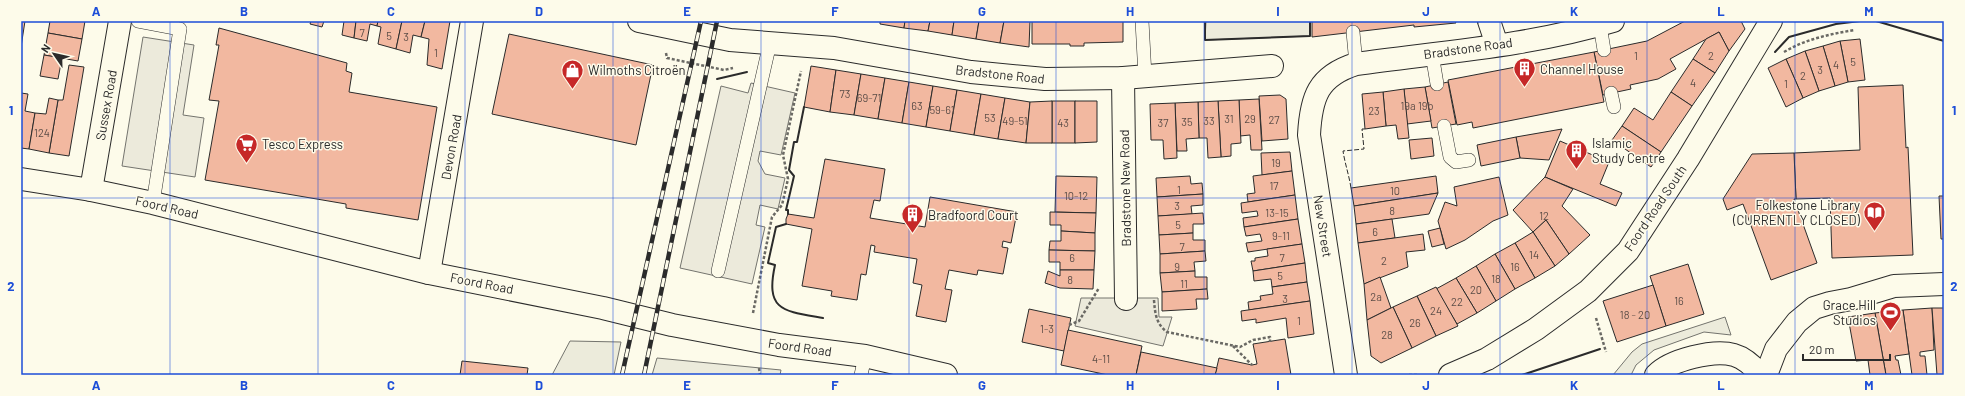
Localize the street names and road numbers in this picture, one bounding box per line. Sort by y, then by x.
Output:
street label: Bradstone Road [1422,34,1514,62]
street label: Bradstone Road [955,61,1045,87]
street label: Sussex Road [92,69,120,141]
street label: Devon Road [437,113,465,181]
street label: Bradstone New Road [1116,129,1134,247]
street label: Foord Road South [1620,162,1690,254]
street label: Foord Road [134,192,200,222]
street label: New Street [1310,194,1336,258]
street label: Foord Road [449,269,515,297]
street label: Foord Road [767,335,833,359]

